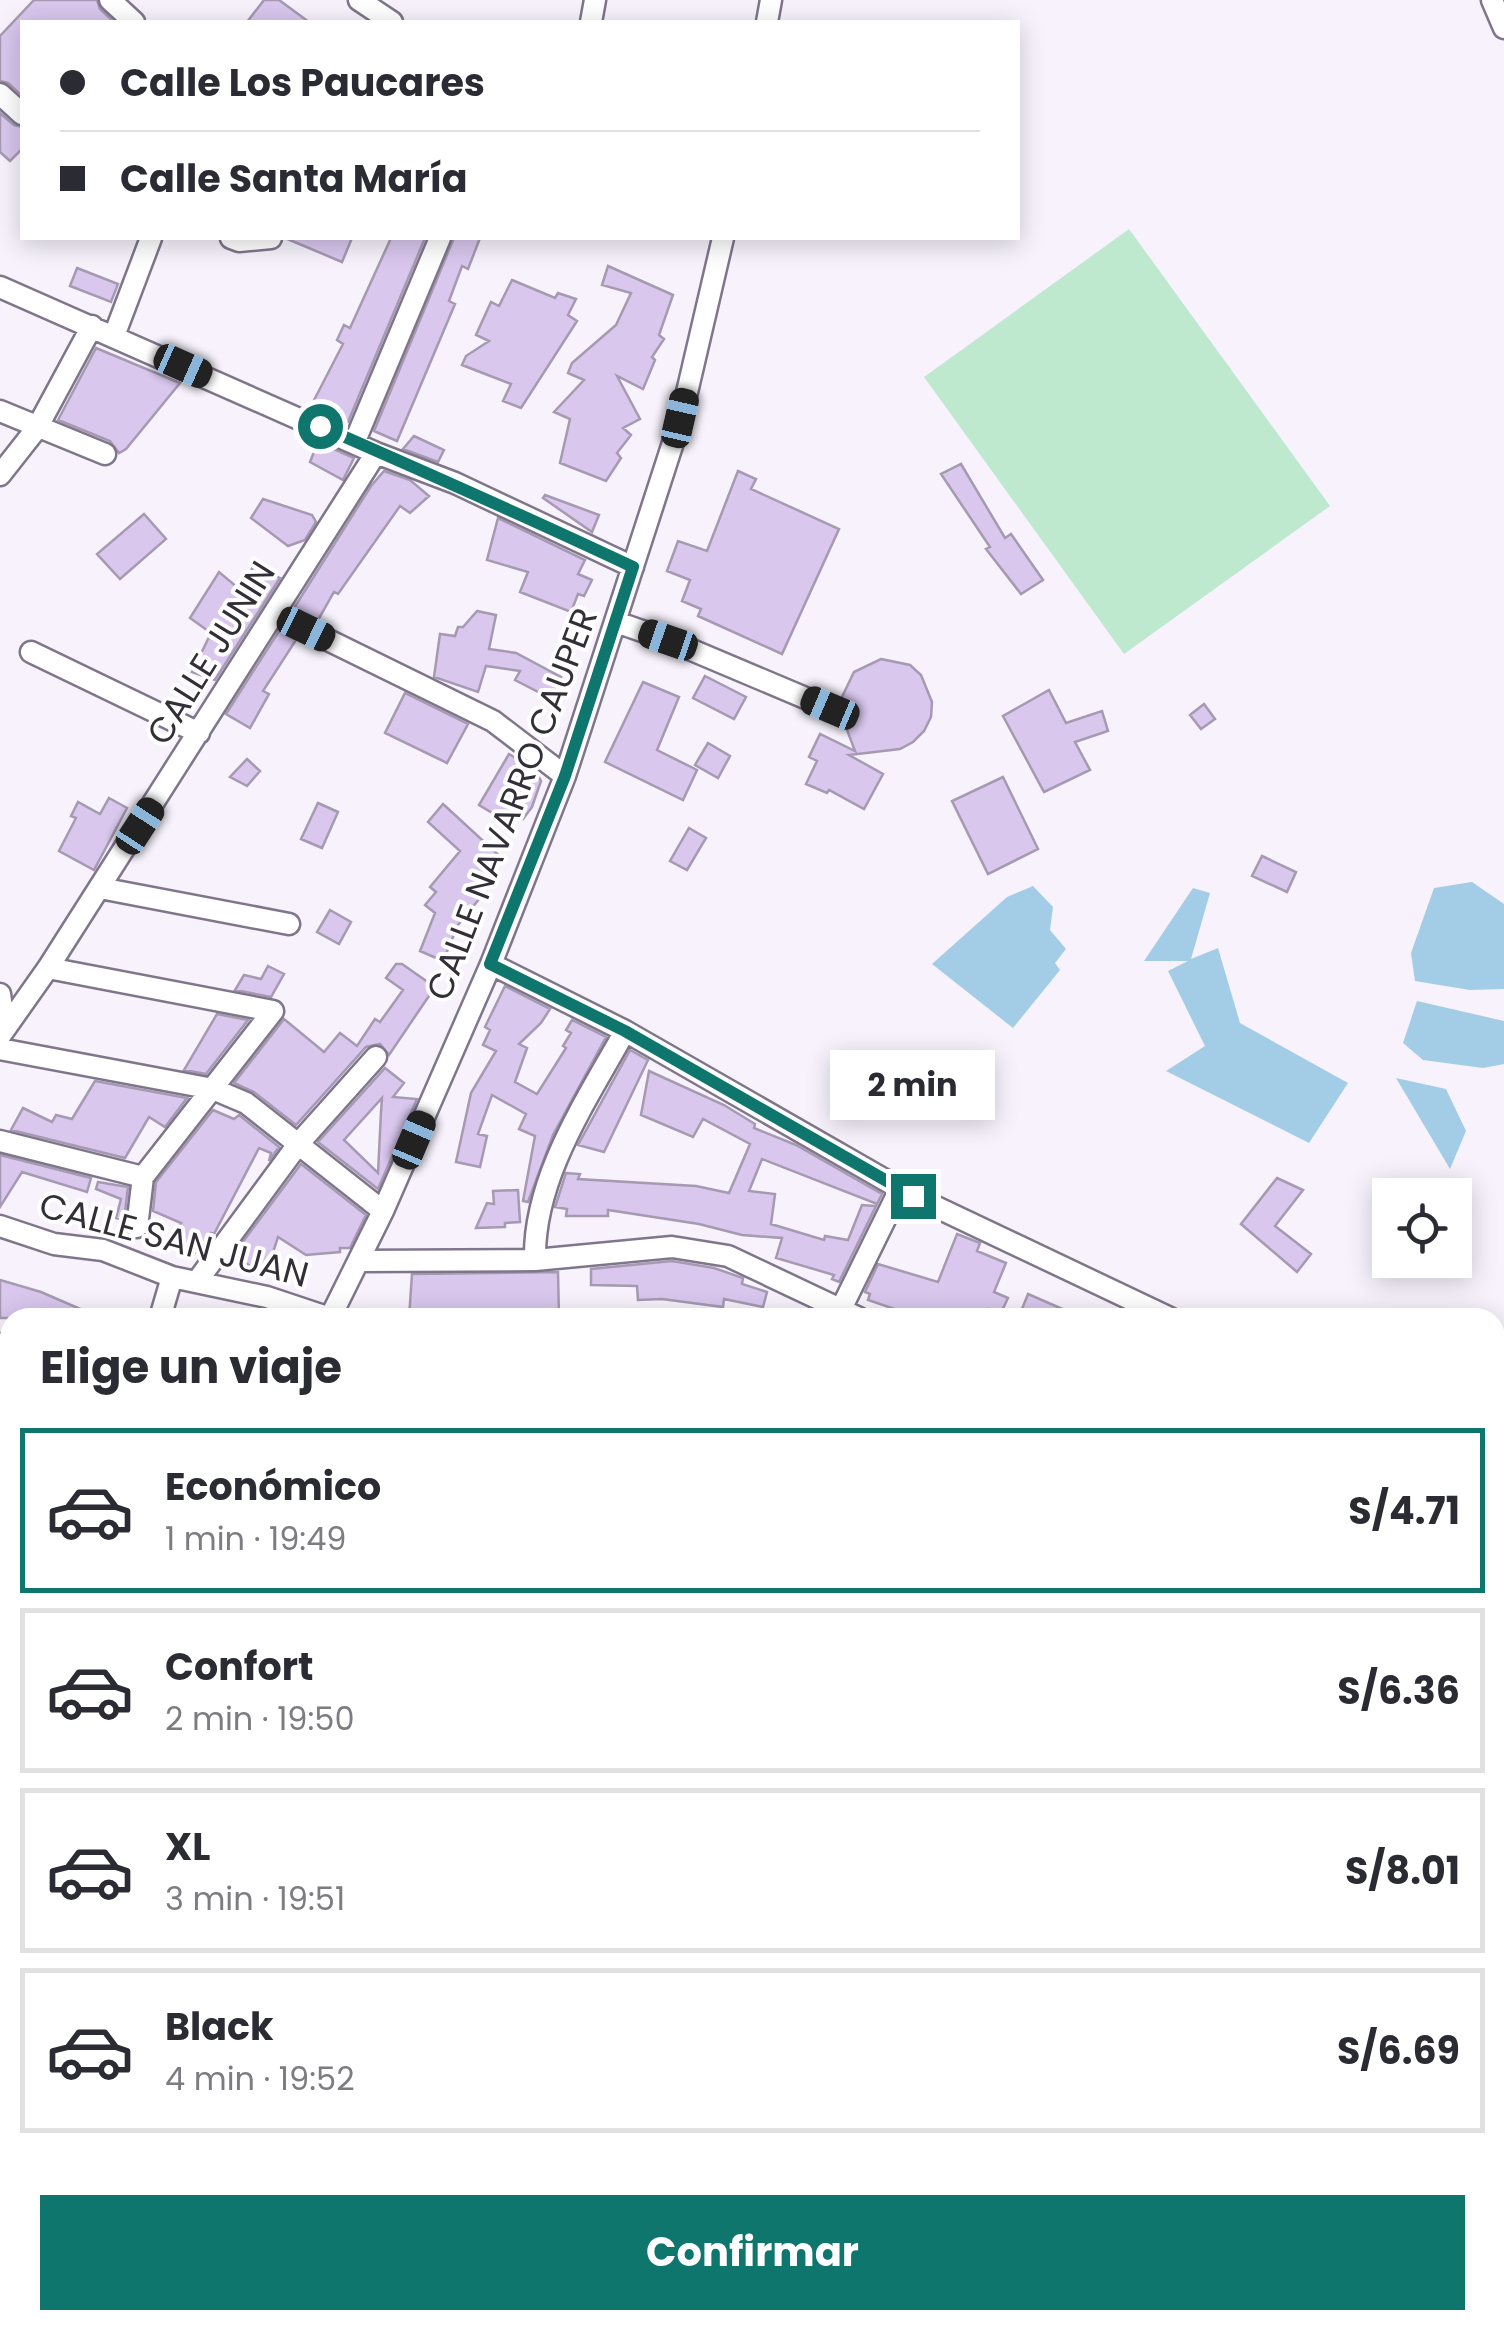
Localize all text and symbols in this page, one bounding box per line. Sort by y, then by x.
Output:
text: Calle Los Paucares [120,56,485,109]
text: Calle Santa María [120,152,468,205]
car [149,340,217,392]
car [659,385,701,451]
route start [298,404,343,449]
street label: CALLE JUNIN [135,551,287,754]
street label: CALLE NAVARRO CAUPER [414,601,609,1007]
car [272,602,340,656]
car [635,616,701,664]
car [797,682,863,734]
car [111,793,169,859]
callout: 2 min [830,1051,996,1121]
text: 2 min [868,1062,957,1107]
car [388,1107,440,1173]
route end [891,1174,936,1219]
map controls [1372,1178,1472,1278]
button: locate [1372,1178,1472,1278]
street label: CALLE SAN JUAN [34,1180,314,1299]
text: Elige un viaje [40,1336,342,1399]
text: Económico [165,1460,381,1513]
icon: car [45,1466,135,1556]
text: S/4.71 [1348,1484,1460,1537]
text: 1 min · 19:49 [165,1516,346,1561]
text: Confort [165,1640,313,1693]
icon: car [45,1646,135,1736]
text: S/6.36 [1337,1664,1460,1717]
text: 2 min · 19:50 [165,1696,355,1741]
text: XL [165,1820,210,1873]
icon: car [45,1826,135,1916]
text: S/8.01 [1345,1844,1460,1897]
text: 3 min · 19:51 [165,1876,345,1921]
text: Black [165,2000,274,2053]
icon: car [45,2006,135,2096]
text: S/6.69 [1337,2024,1460,2077]
text: 4 min · 19:52 [165,2056,355,2101]
button: Confirmar [40,2195,1465,2310]

